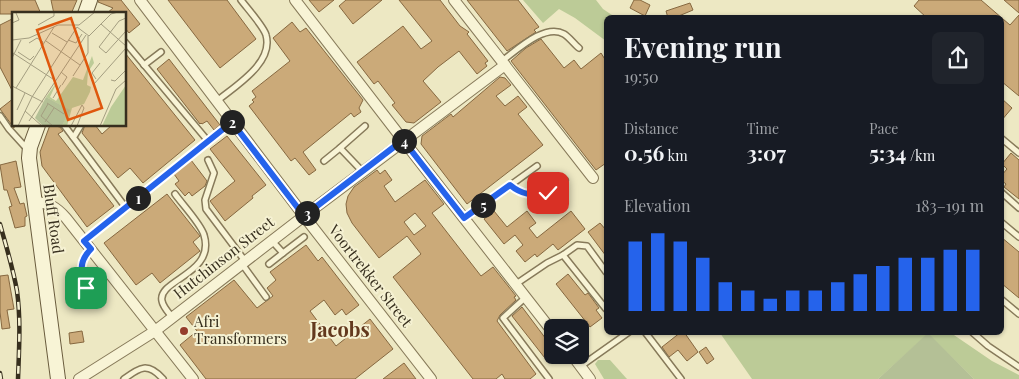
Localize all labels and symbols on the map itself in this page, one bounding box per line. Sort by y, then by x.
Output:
inset map [12,12,126,126]
pin: 2 [220,110,244,134]
pin: 4 [392,128,416,154]
pin [527,172,569,214]
street label: Bluff Road [39,183,69,255]
pin: 1 [126,186,150,210]
pin: 5 [470,192,496,218]
pin: 3 [294,200,320,226]
street label: Hutchinson Street [169,211,278,303]
street label: Voortrekker Street [324,219,417,331]
pin [65,267,107,309]
place label: Afri Transformers [193,311,287,348]
district label: Jacobs [309,315,370,342]
marker: Afri Transformers [178,325,190,337]

